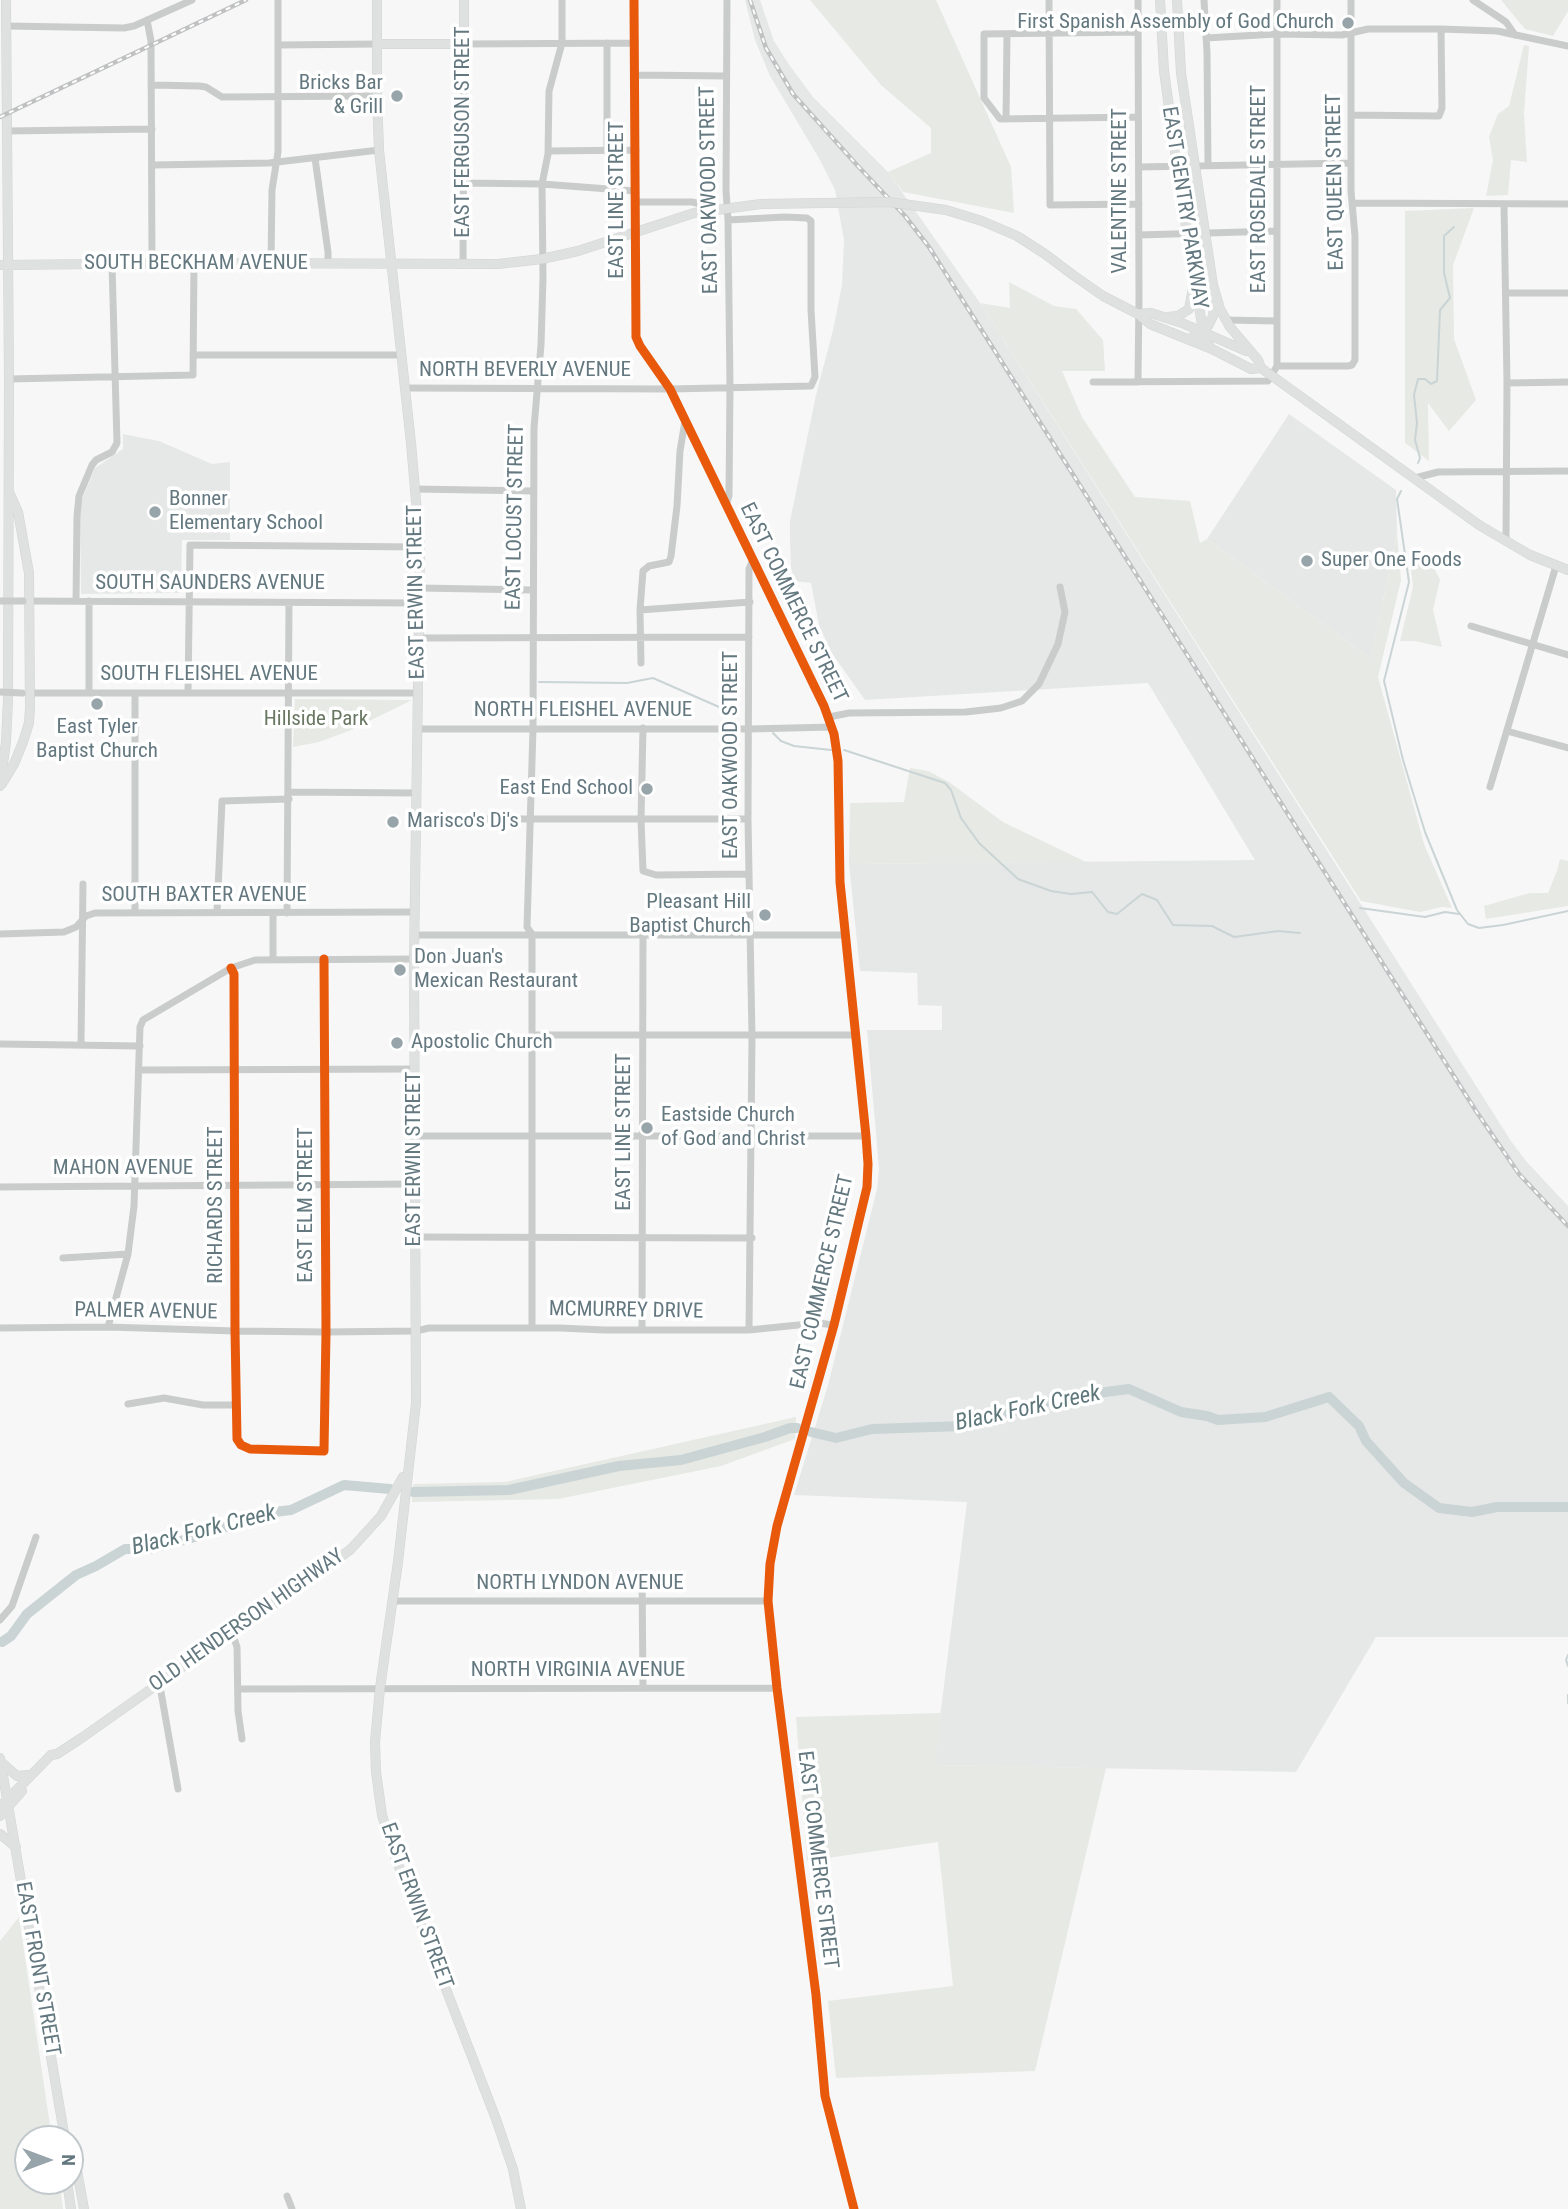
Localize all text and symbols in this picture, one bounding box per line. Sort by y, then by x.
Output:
place label: First Spanish Assembly of God Church [1017,10,1334,36]
marker: First Spanish Assembly of God Church [1340,15,1356,31]
street label: EAST FERGUSON STREET [451,26,477,238]
place label: Bricks Bar & Grill [299,71,383,121]
street label: EAST ROSEDALE STREET [1247,85,1273,293]
street label: EAST OAKWOOD STREET [696,86,724,294]
marker: Bricks Bar & Grill [389,88,405,104]
street label: EAST QUEEN STREET [1322,93,1350,271]
street label: EAST GENTRY PARKWAY [1156,105,1212,311]
street label: VALENTINE STREET [1108,108,1134,274]
street label: EAST LINE STREET [605,121,631,279]
street label: SOUTH BECKHAM AVENUE [84,251,308,277]
street label: NORTH BEVERLY AVENUE [419,358,631,384]
street label: EAST LOCUST STREET [502,424,530,610]
place label: Bonner Elementary School [169,487,323,537]
street label: EAST COMMERCE STREET [734,499,852,707]
marker: Bonner Elementary School [147,504,163,520]
street label: EAST ERWIN STREET [403,504,431,680]
place label: Super One Foods [1321,548,1462,574]
marker: Super One Foods [1299,553,1315,569]
street label: SOUTH SAUNDERS AVENUE [95,571,325,597]
street label: EAST OAKWOOD STREET [719,651,745,859]
street label: SOUTH FLEISHEL AVENUE [100,662,318,688]
marker: East Tyler Baptist Church [89,696,105,712]
street label: NORTH FLEISHEL AVENUE [474,698,692,724]
park label: Hillside Park [264,707,368,733]
place label: East Tyler Baptist Church [36,715,158,765]
place label: East End School [499,776,633,802]
marker: East End School [639,781,655,797]
place label: Marisco's Dj's [407,809,519,835]
marker: Marisco's Dj's [385,814,401,830]
street label: SOUTH BAXTER AVENUE [101,883,307,909]
place label: Pleasant Hill Baptist Church [629,890,751,940]
marker: Pleasant Hill Baptist Church [757,907,773,923]
place label: Don Juan's Mexican Restaurant [414,945,578,995]
marker: Don Juan's Mexican Restaurant [392,962,408,978]
place label: Apostolic Church [411,1030,553,1056]
marker: Apostolic Church [389,1035,405,1051]
street label: EAST LINE STREET [612,1053,638,1211]
street label: EAST ERWIN STREET [402,1072,428,1246]
place label: Eastside Church of God and Christ [661,1103,806,1153]
marker: Eastside Church of God and Christ [639,1120,655,1136]
street label: RICHARDS STREET [204,1126,230,1284]
street label: EAST ELM STREET [294,1127,320,1283]
street label: MAHON AVENUE [53,1156,193,1182]
street label: EAST COMMERCE STREET [786,1172,860,1392]
street label: MCMURREY DRIVE [548,1297,704,1325]
street label: PALMER AVENUE [74,1298,218,1326]
water label: Black Fork Creek [953,1380,1103,1438]
water label: Black Fork Creek [129,1500,279,1562]
street label: OLD HENDERSON HIGHWAY [145,1544,349,1698]
street label: NORTH LYNDON AVENUE [476,1571,684,1597]
street label: NORTH VIRGINIA AVENUE [471,1658,685,1684]
street label: EAST COMMERCE STREET [791,1750,843,1970]
street label: EAST ERWIN STREET [374,1820,458,1992]
street label: EAST FRONT STREET [9,1880,65,2058]
north arrow [14,2125,84,2195]
text: N [57,2154,80,2166]

